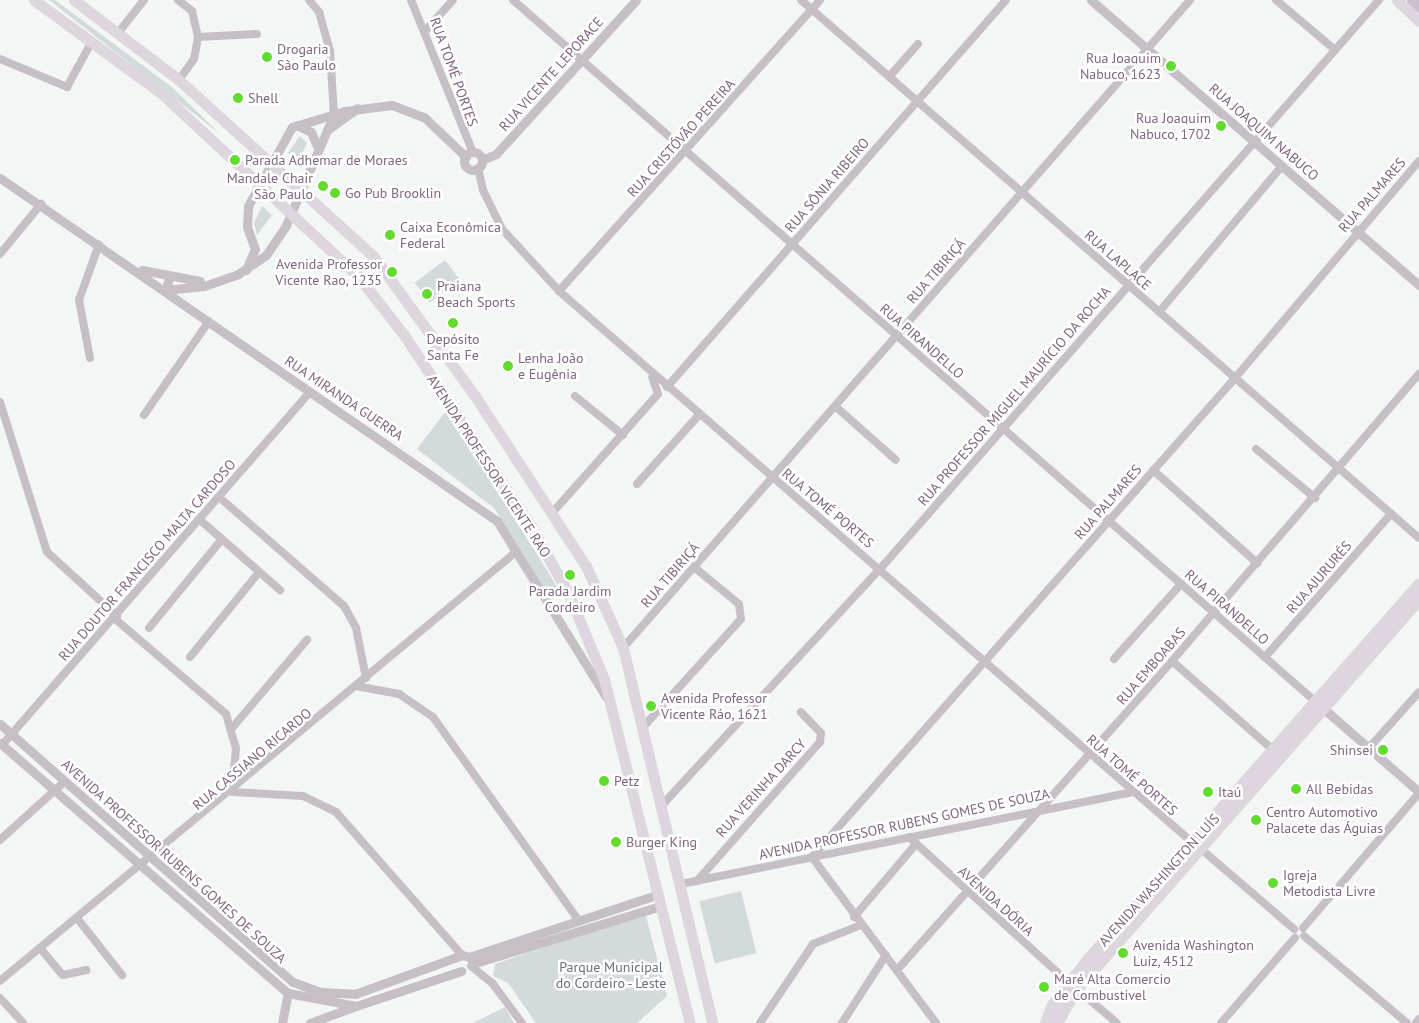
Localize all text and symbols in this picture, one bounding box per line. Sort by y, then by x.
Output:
street label: RUA VICENTE LEPORACE [495,13,607,135]
street label: RUA TOMÉ PORTES [426,15,482,129]
place label: Drogaria São Paulo [277,41,336,74]
place label: Rua Joaquim Nabuco, 1623 [1079,50,1161,82]
marker: Drogaria São Paulo [261,51,273,63]
marker: Rua Joaquim Nabuco, 1623 [1165,60,1177,72]
street label: RUA CRISTÓVÃO PEREIRA [623,75,739,201]
street label: RUA JOAQUIM NABUCO [1206,80,1322,184]
place label: Shell [248,90,278,106]
marker: Shell [232,92,244,104]
place label: Rua Joaquim Nabuco, 1702 [1129,110,1211,142]
marker: Rua Joaquim Nabuco, 1702 [1215,120,1227,132]
street label: RUA SÔNIA RIBEIRO [781,134,873,236]
place label: Parada Adhemar de Moraes [245,152,408,168]
marker: Parada Adhemar de Moraes [229,154,241,166]
street label: RUA PALMARES [1335,154,1409,236]
place label: Mandale Chair São Paulo [227,170,313,202]
marker: Mandale Chair São Paulo [317,180,329,192]
place label: Go Pub Brooklin [345,185,441,201]
marker: Go Pub Brooklin [329,187,341,199]
place label: Caixa Econômica Federal [400,219,501,252]
street label: RUA LAPLACE [1081,226,1155,294]
marker: Caixa Econômica Federal [384,229,396,241]
street label: RUA TIBIRIÇÁ [903,235,969,307]
place label: Avenida Professor Vicente Rao, 1235 [274,256,382,288]
marker: Avenida Professor Vicente Rao, 1235 [386,266,398,278]
place label: Praiana Beach Sports [437,278,515,310]
street label: RUA PROFESSOR MIGUEL MAURÍCIO DA ROCHA [914,282,1114,510]
marker: Praiana Beach Sports [421,288,433,300]
street label: RUA PIRANDELLO [876,300,968,382]
marker: Depósito Santa Fe [447,317,459,329]
place label: Depósito Santa Fe [426,331,480,364]
place label: Lenha João e Eugênia [518,350,584,382]
street label: RUA MIRANDA GUERRA [281,352,407,444]
marker: Lenha João e Eugênia [502,360,514,372]
street label: AVENIDA PROFESSOR VICENTE RAO [423,371,555,561]
street label: RUA DOUTOR FRANCISCO MALTA CARDOSO [54,455,240,665]
street label: RUA PALMARES [1071,461,1145,543]
street label: RUA TOMÉ PORTES [778,464,878,552]
street label: RUA AJURURÉS [1283,537,1355,617]
street label: RUA TIBIRIÇÁ [637,539,703,611]
street label: RUA PIRANDELLO [1181,566,1273,648]
marker: Parada Jardim Cordeiro [564,569,576,581]
place label: Parada Jardim Cordeiro [529,583,611,616]
street label: RUA EMBOABAS [1113,624,1189,708]
place label: Avenida Professor Vicente Ráo, 1621 [661,690,769,722]
marker: Avenida Professor Vicente Ráo, 1621 [645,700,657,712]
street label: RUA CASSIANO RICARDO [189,704,315,814]
street label: RUA TOMÉ PORTES [1083,731,1181,819]
street label: RUA VERINHA DARCY [712,735,810,841]
place label: Shinsei [1330,742,1373,758]
marker: Shinsei [1377,744,1389,756]
street label: AVENIDA PROFESSOR RUBENS GOMES DE SOUZA [58,755,290,967]
place label: Petz [614,773,639,789]
marker: Petz [598,775,610,787]
place label: All Bebidas [1306,781,1373,797]
marker: All Bebidas [1290,783,1302,795]
place label: Itaú [1218,784,1241,800]
street label: AVENIDA PROFESSOR RUBENS GOMES DE SOUZA [757,785,1051,863]
marker: Itaú [1202,786,1214,798]
place label: Centro Automotivo Palacete das Águias [1266,804,1384,836]
street label: AVENIDA WASHINGTON LUÍS [1095,810,1223,950]
marker: Centro Automotivo Palacete das Águias [1250,814,1262,826]
place label: Burger King [626,834,697,850]
marker: Burger King [610,836,622,848]
street label: AVENIDA DÓRIA [954,862,1038,940]
place label: Igreja Metodista Livre [1283,867,1375,900]
marker: Igreja Metodista Livre [1267,877,1279,889]
place label: Avenida Washington Luiz, 4512 [1133,937,1254,970]
marker: Avenida Washington Luiz, 4512 [1117,947,1129,959]
park label: Parque Municipal do Cordeiro - Leste [555,959,667,992]
place label: Maré Alta Comercio de Combustivel [1054,971,1171,1004]
marker: Maré Alta Comercio de Combustivel [1038,981,1050,993]

